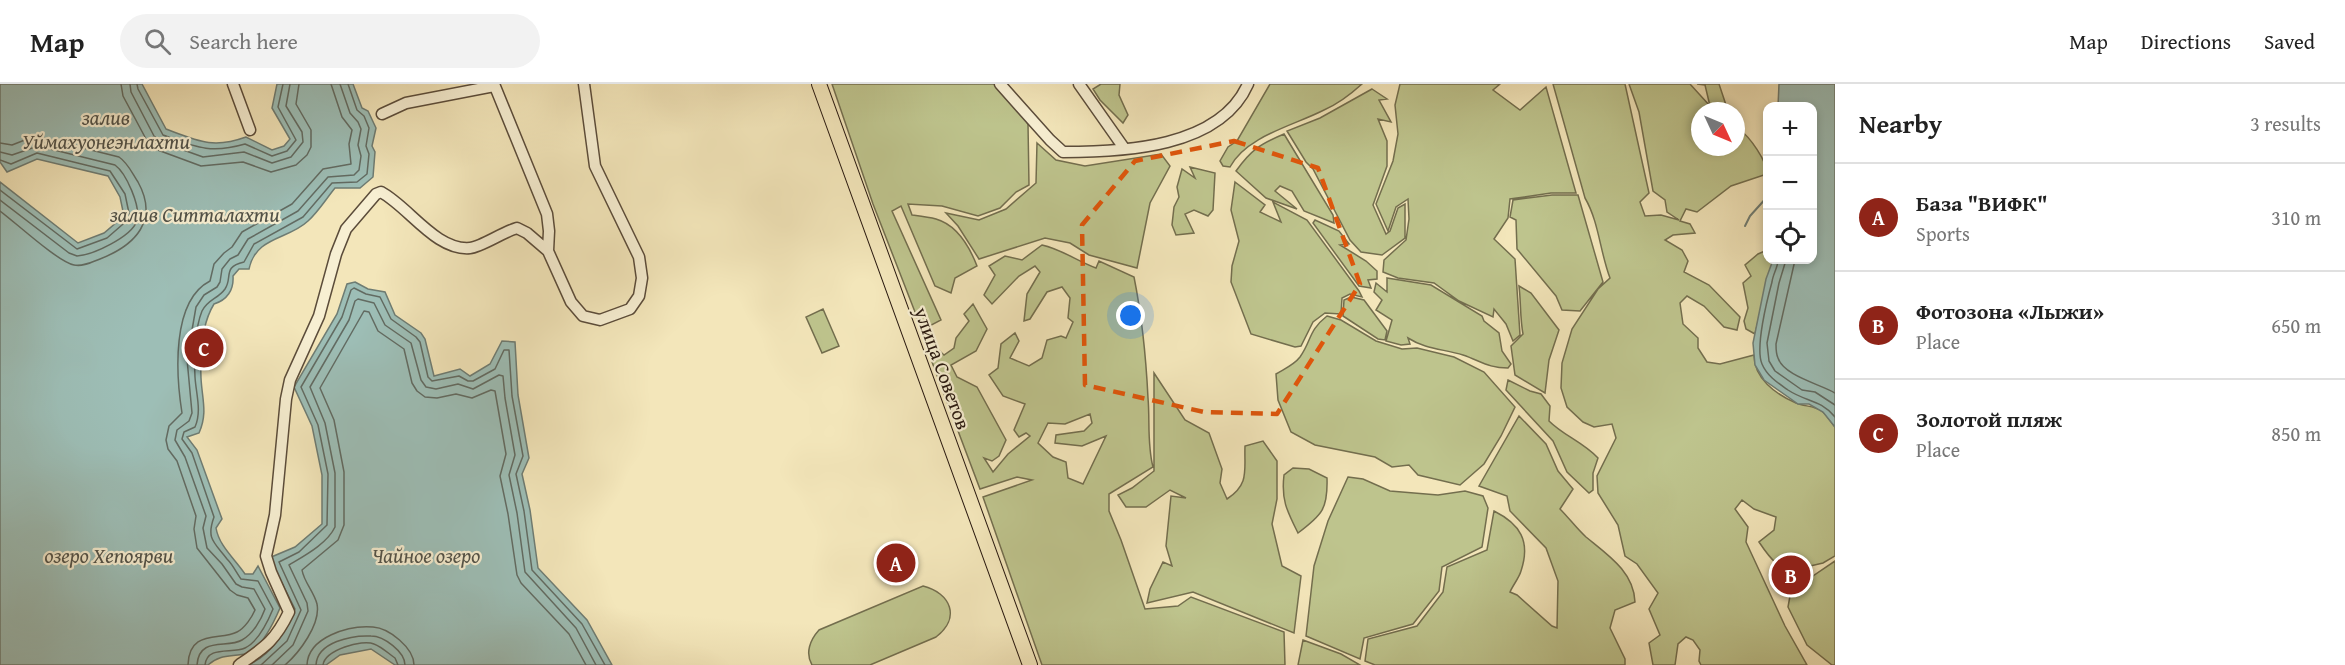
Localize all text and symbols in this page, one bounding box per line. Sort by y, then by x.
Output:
search box [120,14,540,68]
text: Map [30,21,84,62]
icon: search [141,25,174,58]
text: Search here [189,25,298,57]
text: Map [2069,26,2108,57]
text: Directions [2141,26,2231,57]
text: Saved [2264,26,2315,57]
water label: залив Уймахуонеэнлахти [22,102,190,157]
north arrow [1691,102,1745,156]
map controls [1763,102,1817,264]
button: + [1763,102,1817,156]
text: Nearby [1859,104,1942,143]
text: 3 results [2250,109,2321,138]
button: − [1763,156,1817,210]
text: База "ВИФК" [1916,187,2048,219]
water label: залив Ситталахти [109,199,280,230]
text: A [1872,203,1885,232]
text: 310 m [2271,203,2321,232]
button: locate [1763,210,1817,264]
text: Sports [1916,219,1970,248]
text: Фотозона «Лыжи» [1916,295,2104,327]
your location [1116,301,1145,330]
street label: улица Советов [907,302,979,433]
text: B [1872,311,1885,340]
text: 650 m [2271,311,2321,340]
pin: C [184,326,224,370]
text: Place [1916,327,1960,356]
text: Золотой пляж [1916,403,2062,435]
text: C [1873,419,1884,448]
text: 850 m [2271,419,2321,448]
text: Place [1916,435,1960,464]
water label: озеро Хепоярви [45,540,174,571]
water label: Чайное озеро [372,540,480,571]
pin: A [876,540,916,586]
pin: B [1772,552,1810,598]

